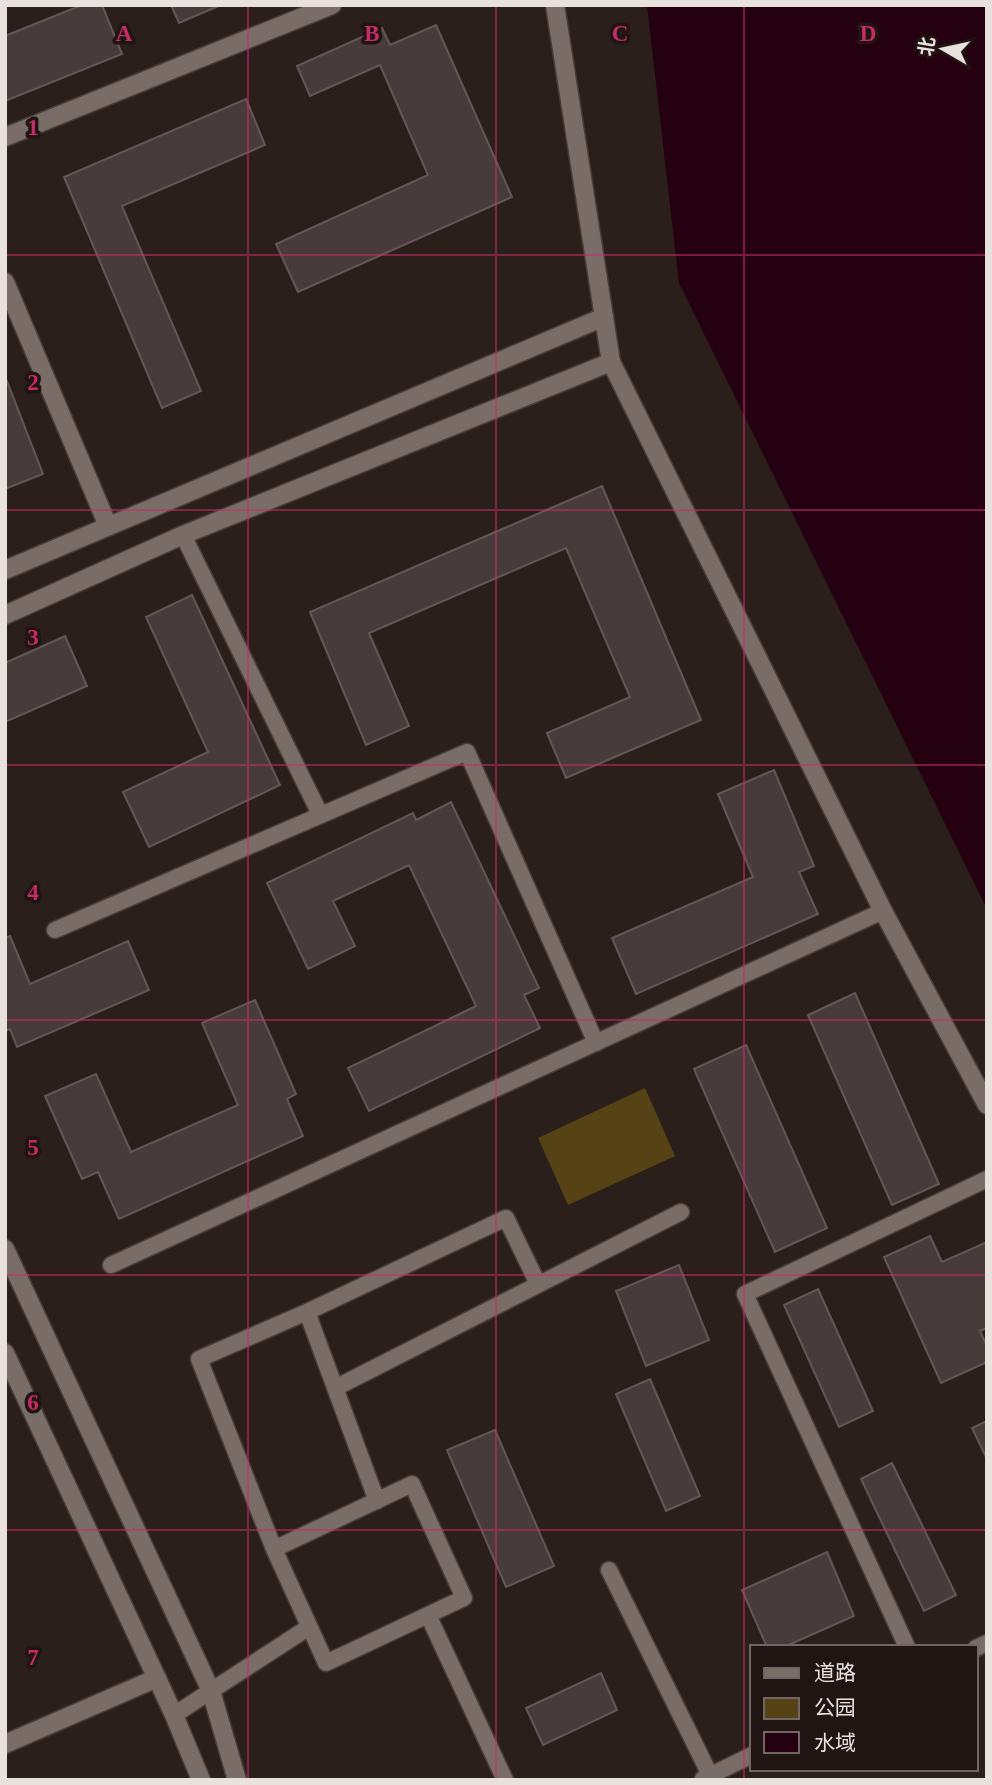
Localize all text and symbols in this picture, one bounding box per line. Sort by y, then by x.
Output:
north arrow [908,14,978,84]
text: A [116,21,133,46]
text: B [364,21,380,46]
text: C [612,21,628,46]
text: D [860,21,876,46]
text: 北 [915,35,939,57]
text: 1 [27,115,39,140]
text: 2 [27,370,39,395]
text: 3 [27,625,39,650]
text: 4 [27,880,39,905]
text: 5 [27,1135,39,1160]
text: 6 [27,1390,39,1415]
text: 7 [27,1645,39,1670]
legend [750,1645,978,1771]
text: 道路 [814,1661,856,1685]
text: 公园 [814,1696,856,1720]
text: 水域 [814,1731,856,1755]

